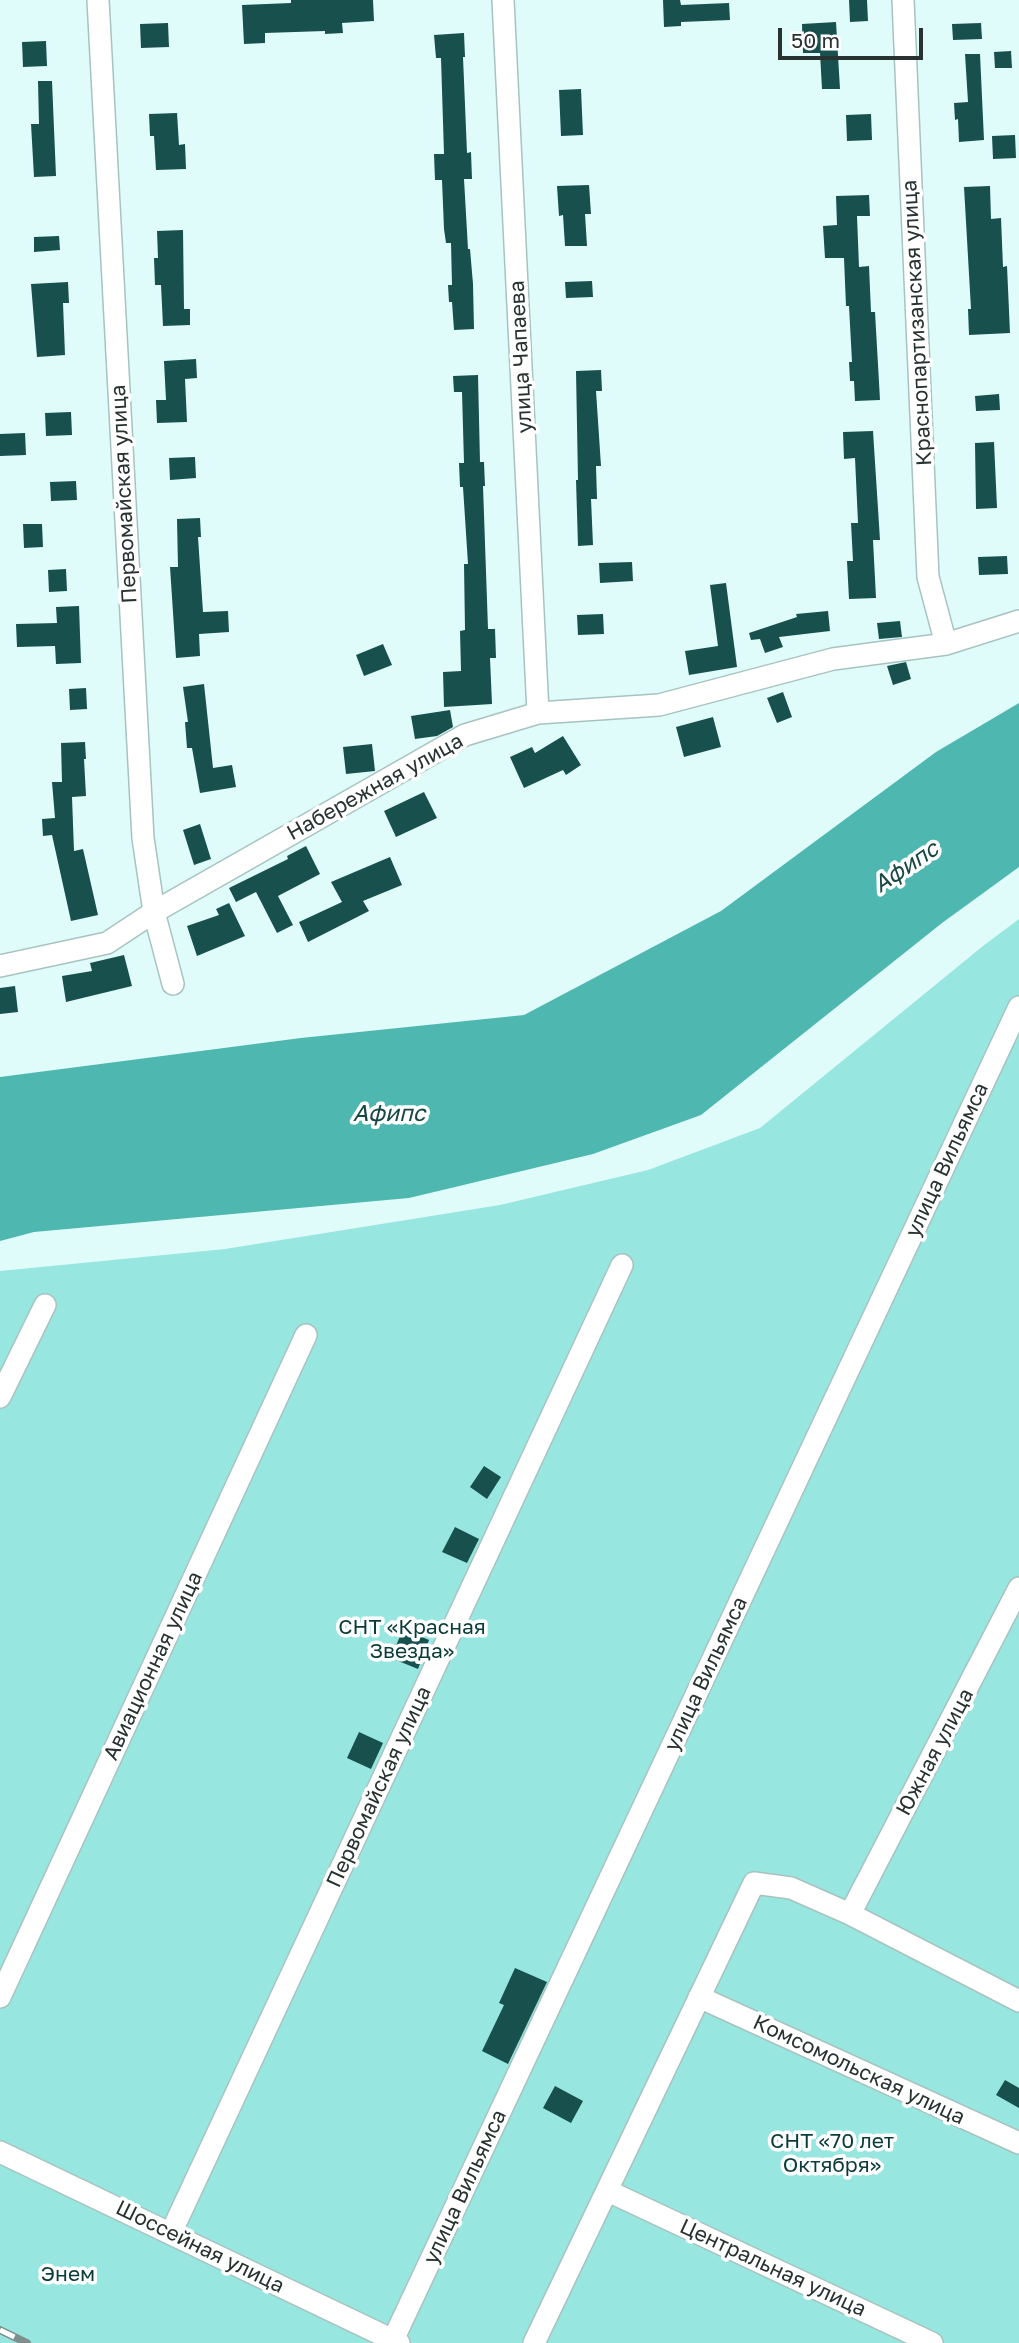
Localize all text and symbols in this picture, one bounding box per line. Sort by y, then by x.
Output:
scale bar [781,14,926,58]
text: 50 m [791,27,840,53]
street label: Краснопартизанская улица [897,179,937,467]
street label: улица Чапаева [504,280,538,434]
street label: Первомайская улица [106,384,142,604]
street label: Набережная улица [283,728,467,846]
water label: Афипс [868,835,944,899]
street label: улица Вильямса [900,1079,994,1241]
water label: Афипс [353,1100,425,1128]
street label: Авиационная улица [98,1568,208,1764]
street label: улица Вильямса [659,1593,753,1755]
park label: СНТ «Красная Звезда» [338,1614,486,1664]
street label: Первомайская улица [321,1682,437,1892]
street label: Южная улица [891,1684,979,1820]
street label: Комсомольская улица [749,2010,969,2130]
street label: улица Вильямса [418,2106,512,2268]
park label: СНТ «70 лет Октября» [770,2128,894,2178]
street label: Шоссейная улица [112,2195,288,2299]
street label: Центральная улица [676,2214,870,2322]
park label: Энем [41,2261,95,2287]

